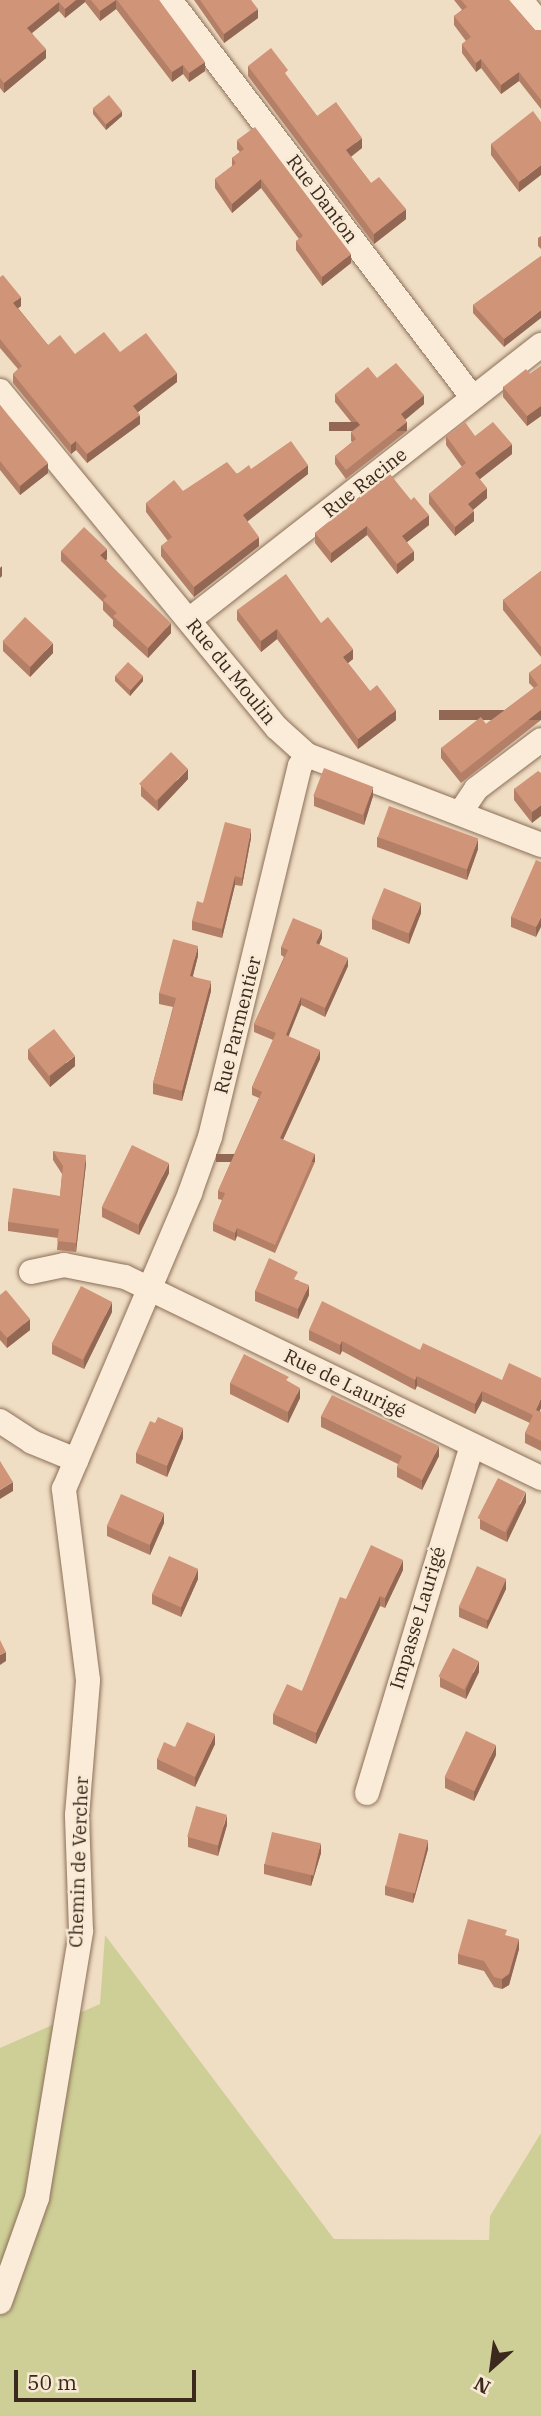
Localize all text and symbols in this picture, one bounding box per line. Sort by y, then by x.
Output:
street label: Rue Danton [281,150,363,248]
street label: Rue Racine [318,443,412,523]
street label: Rue du Moulin [181,614,281,730]
street label: Rue Parmentier [210,954,266,1096]
street label: Rue de Laurigé [280,1345,410,1423]
street label: Impasse Laurigé [385,1544,451,1692]
street label: Chemin de Vercher [65,1776,93,1948]
north arrow [457,2332,527,2402]
scale bar [18,2356,200,2400]
text: 50 m [27,2368,77,2396]
text: N [470,2371,494,2400]

